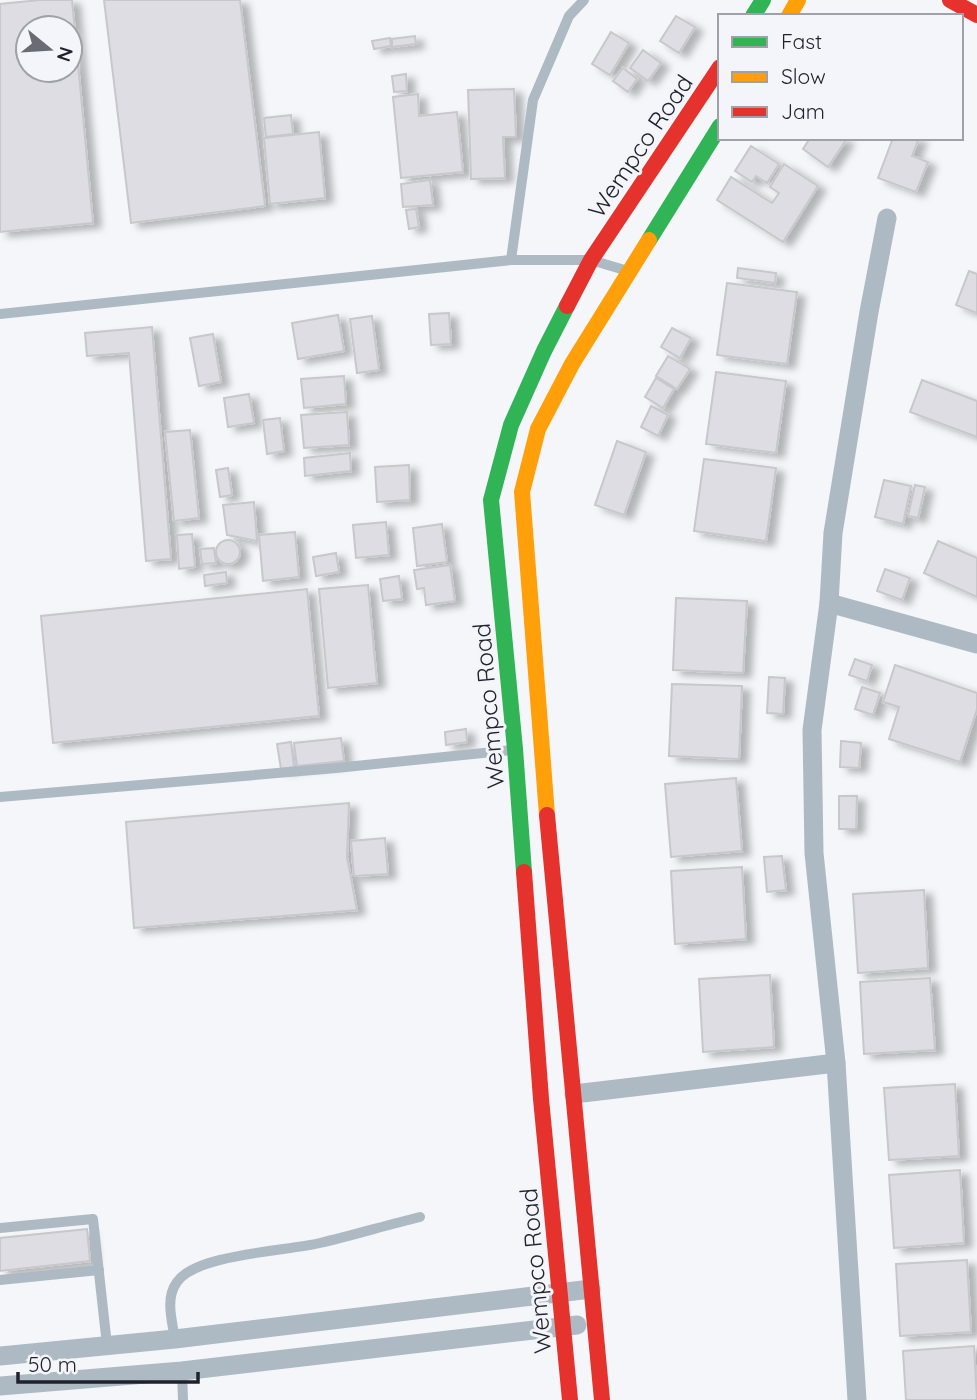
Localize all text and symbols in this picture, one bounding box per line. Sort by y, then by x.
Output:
north arrow [14,14,84,84]
legend [718,14,963,140]
text: Fast [781,28,822,54]
text: N [52,44,79,65]
text: Slow [781,63,826,89]
street label: Wempco Road [581,69,699,223]
text: Jam [781,98,825,124]
street label: Wempco Road [466,622,510,790]
street label: Wempco Road [513,1187,557,1355]
scale bar [18,1340,198,1384]
text: 50 m [28,1351,77,1377]

